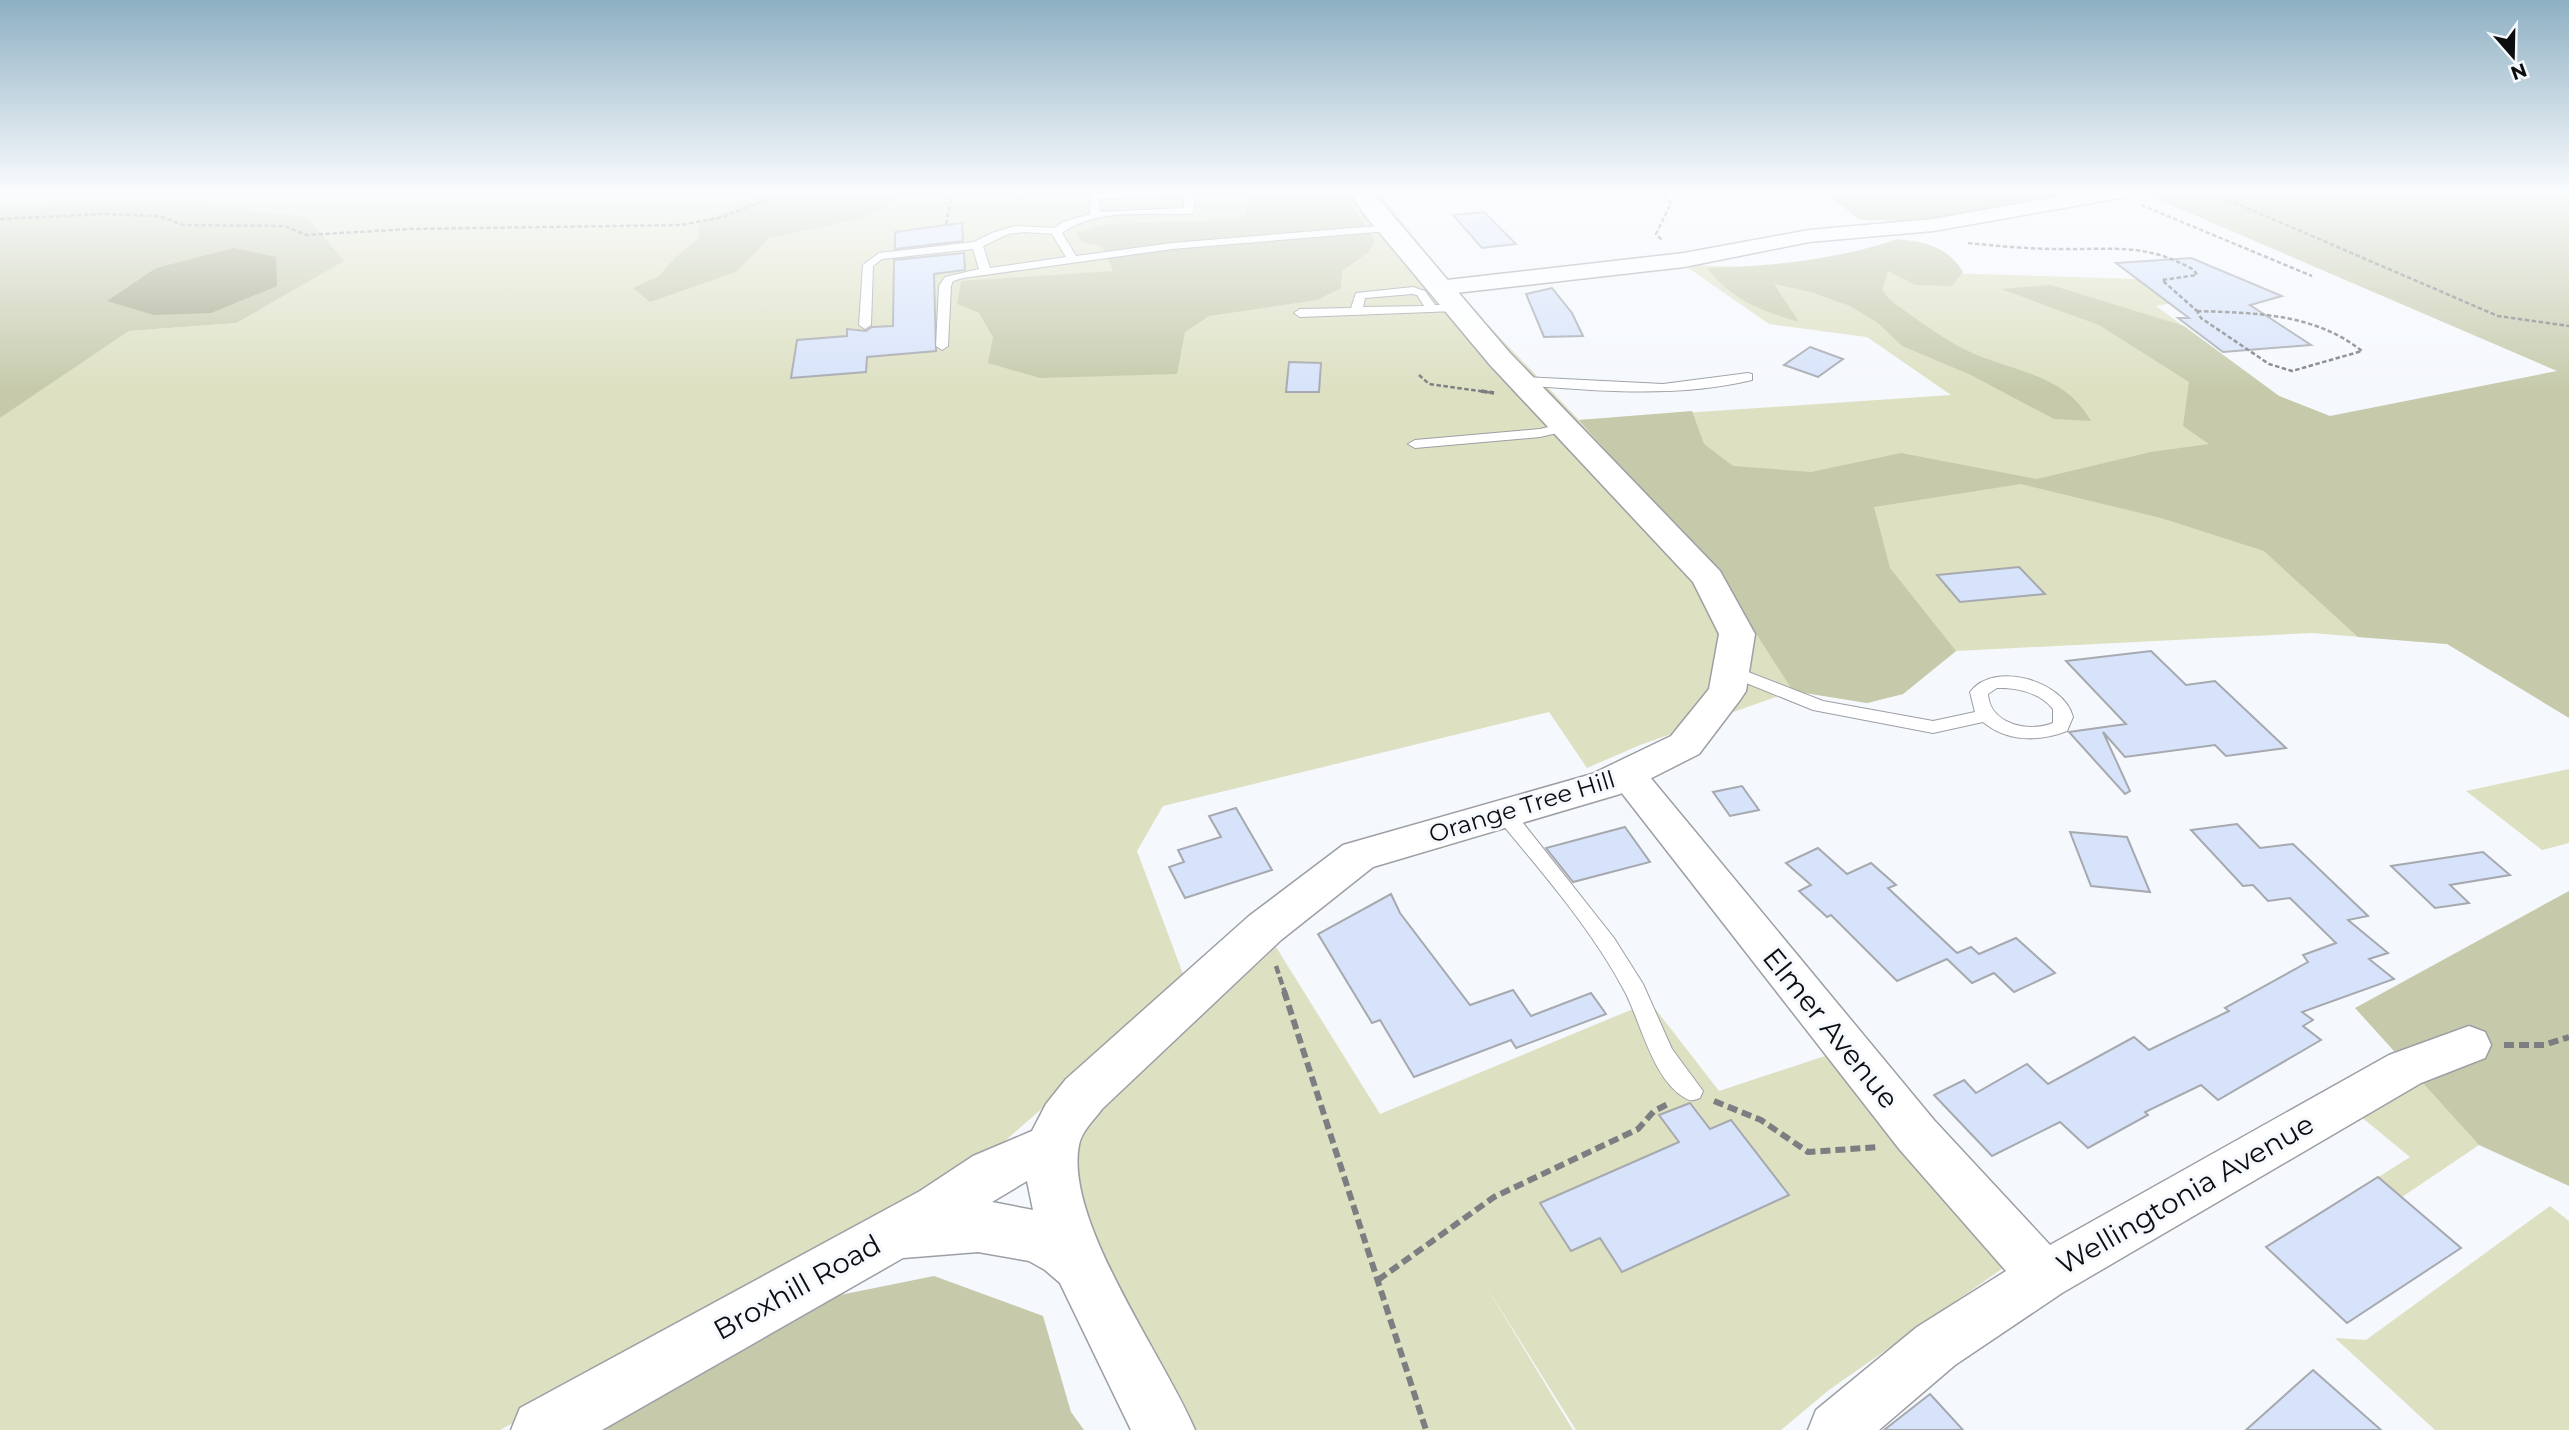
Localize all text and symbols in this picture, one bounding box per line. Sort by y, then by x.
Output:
north arrow [2478,21,2548,91]
text: N [2507,58,2530,85]
street label: Orange Tree Hill [1425,764,1619,849]
street label: Elmer Avenue [1756,941,1906,1115]
street label: Wellingtonia Avenue [2050,1106,2320,1282]
street label: Broxhill Road [707,1227,887,1347]

